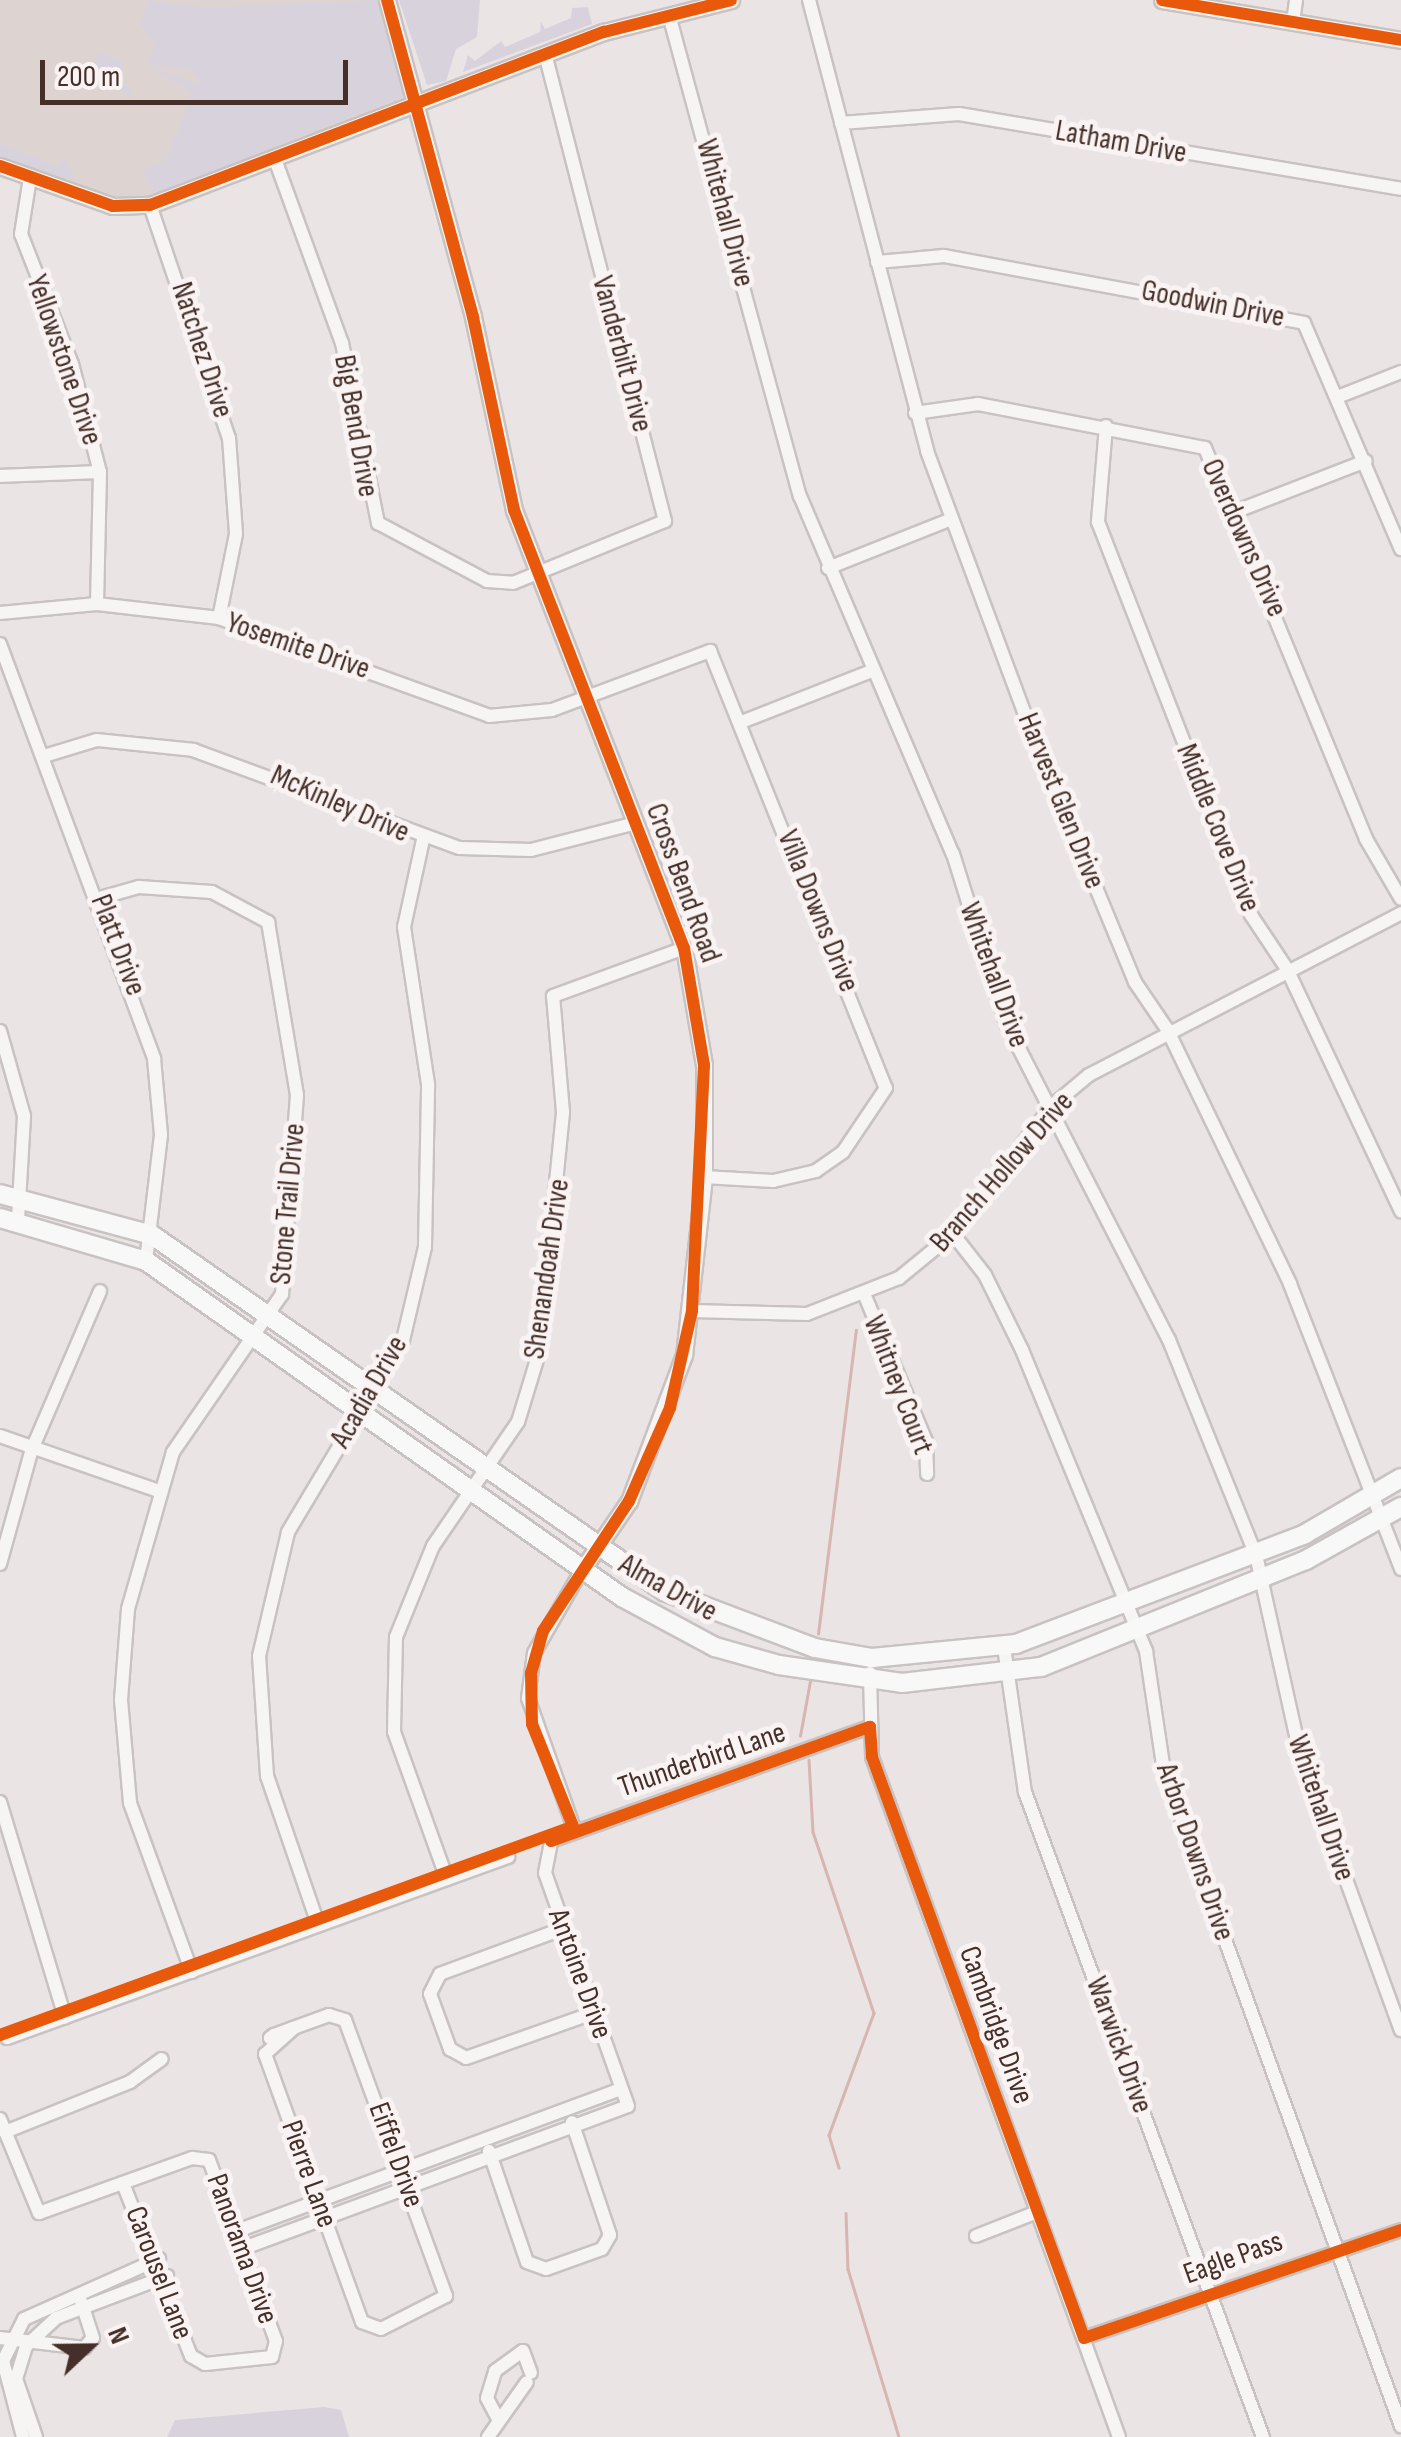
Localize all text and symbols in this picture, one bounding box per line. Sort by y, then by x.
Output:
scale bar [45,40,352,102]
text: 200 m [57,59,120,95]
street label: Latham Drive [1053,113,1189,171]
street label: Whitehall Drive [688,135,762,291]
street label: Yellowstone Drive [18,270,110,450]
street label: Vanderbilt Drive [584,272,660,436]
street label: Goodwin Drive [1138,273,1288,335]
street label: Natchez Drive [163,278,241,422]
street label: Big Bend Drive [326,352,386,500]
street label: Overdowns Drive [1193,454,1295,622]
street label: Yosemite Drive [222,605,374,687]
street label: Harvest Glen Drive [1009,708,1113,894]
street label: Middle Cove Drive [1168,739,1268,917]
street label: McKinley Drive [265,757,415,851]
street label: Cross Bend Road [638,799,728,967]
street label: Villa Downs Drive [769,825,867,997]
street label: Platt Drive [82,889,154,1001]
street label: Whitehall Drive [951,898,1037,1052]
street label: Branch Hollow Drive [923,1084,1081,1260]
street label: Stone Trail Drive [263,1122,313,1286]
street label: Shenandoah Drive [517,1177,577,1361]
street label: Whitney Court [855,1311,941,1459]
street label: Acadia Drive [323,1330,415,1454]
street label: Alma Drive [613,1546,723,1630]
street label: Thunderbird Lane [614,1715,790,1805]
street label: Whitehall Drive [1279,1730,1363,1886]
street label: Arbor Downs Drive [1148,1759,1242,1945]
street label: Antoine Drive [540,1904,620,2044]
street label: Cambridge Drive [951,1941,1041,2109]
street label: Warwick Drive [1078,1972,1160,2118]
street label: Eiffel Drive [360,2097,432,2213]
street label: Pierre Lane [273,2115,345,2233]
street label: Panorama Drive [198,2169,286,2329]
street label: Carousel Lane [117,2201,201,2345]
street label: Eagle Pass [1179,2223,1287,2293]
north arrow [40,2297,140,2397]
text: N [100,2322,136,2349]

